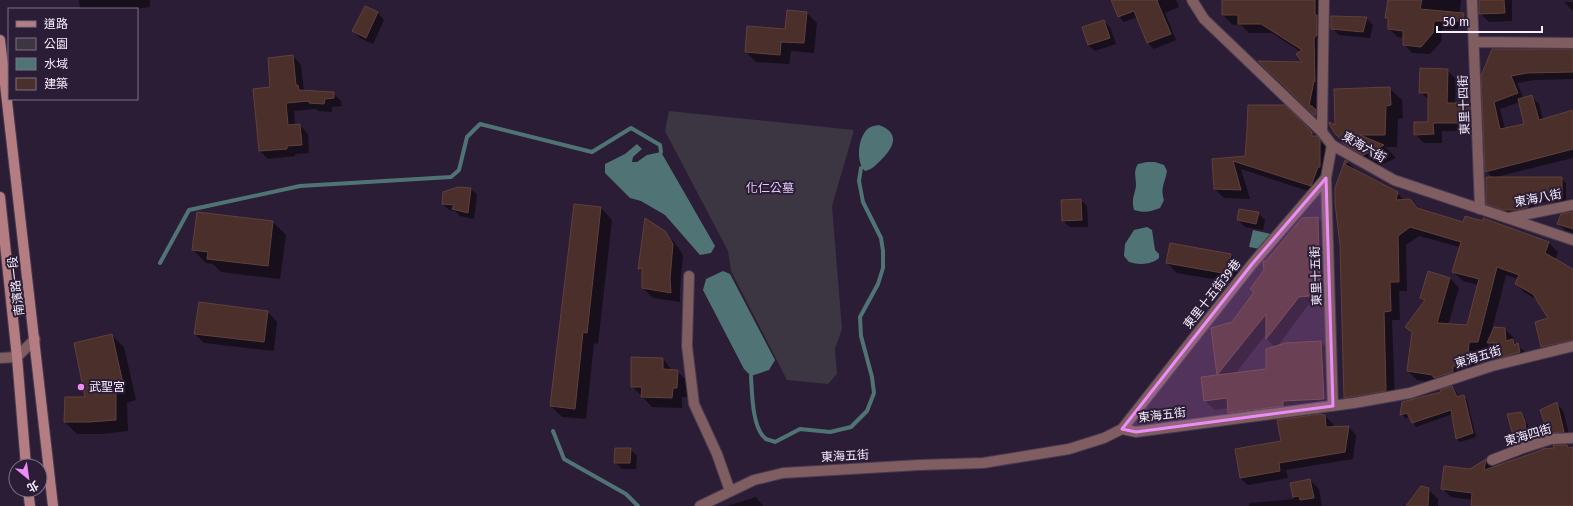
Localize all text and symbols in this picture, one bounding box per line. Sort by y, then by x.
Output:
legend [8,8,138,100]
scale bar [1437,8,1542,34]
text: 50 m [1443,15,1469,29]
text: 道路 [44,17,68,31]
text: 公園 [44,37,68,51]
text: 水域 [44,57,68,71]
street label: 東里十四街 [1456,75,1472,135]
text: 建築 [44,77,68,91]
street label: 東海六街 [1340,129,1388,165]
park label: 化仁公墓 [746,181,794,195]
street label: 東海八街 [1513,187,1563,209]
street label: 東里十五街 [1308,246,1324,306]
street label: 南濱路一段 [5,255,27,317]
street label: 東里十五街39巷 [1181,257,1243,331]
street label: 東海五街 [1453,343,1503,371]
place label: 武聖宮 [89,380,125,394]
marker: 武聖宮 [76,382,86,392]
street label: 東海五街 [1137,405,1187,425]
street label: 東海四街 [1503,422,1553,448]
street label: 東海五街 [821,448,869,464]
north arrow [8,458,48,498]
text: 北 [25,478,41,495]

